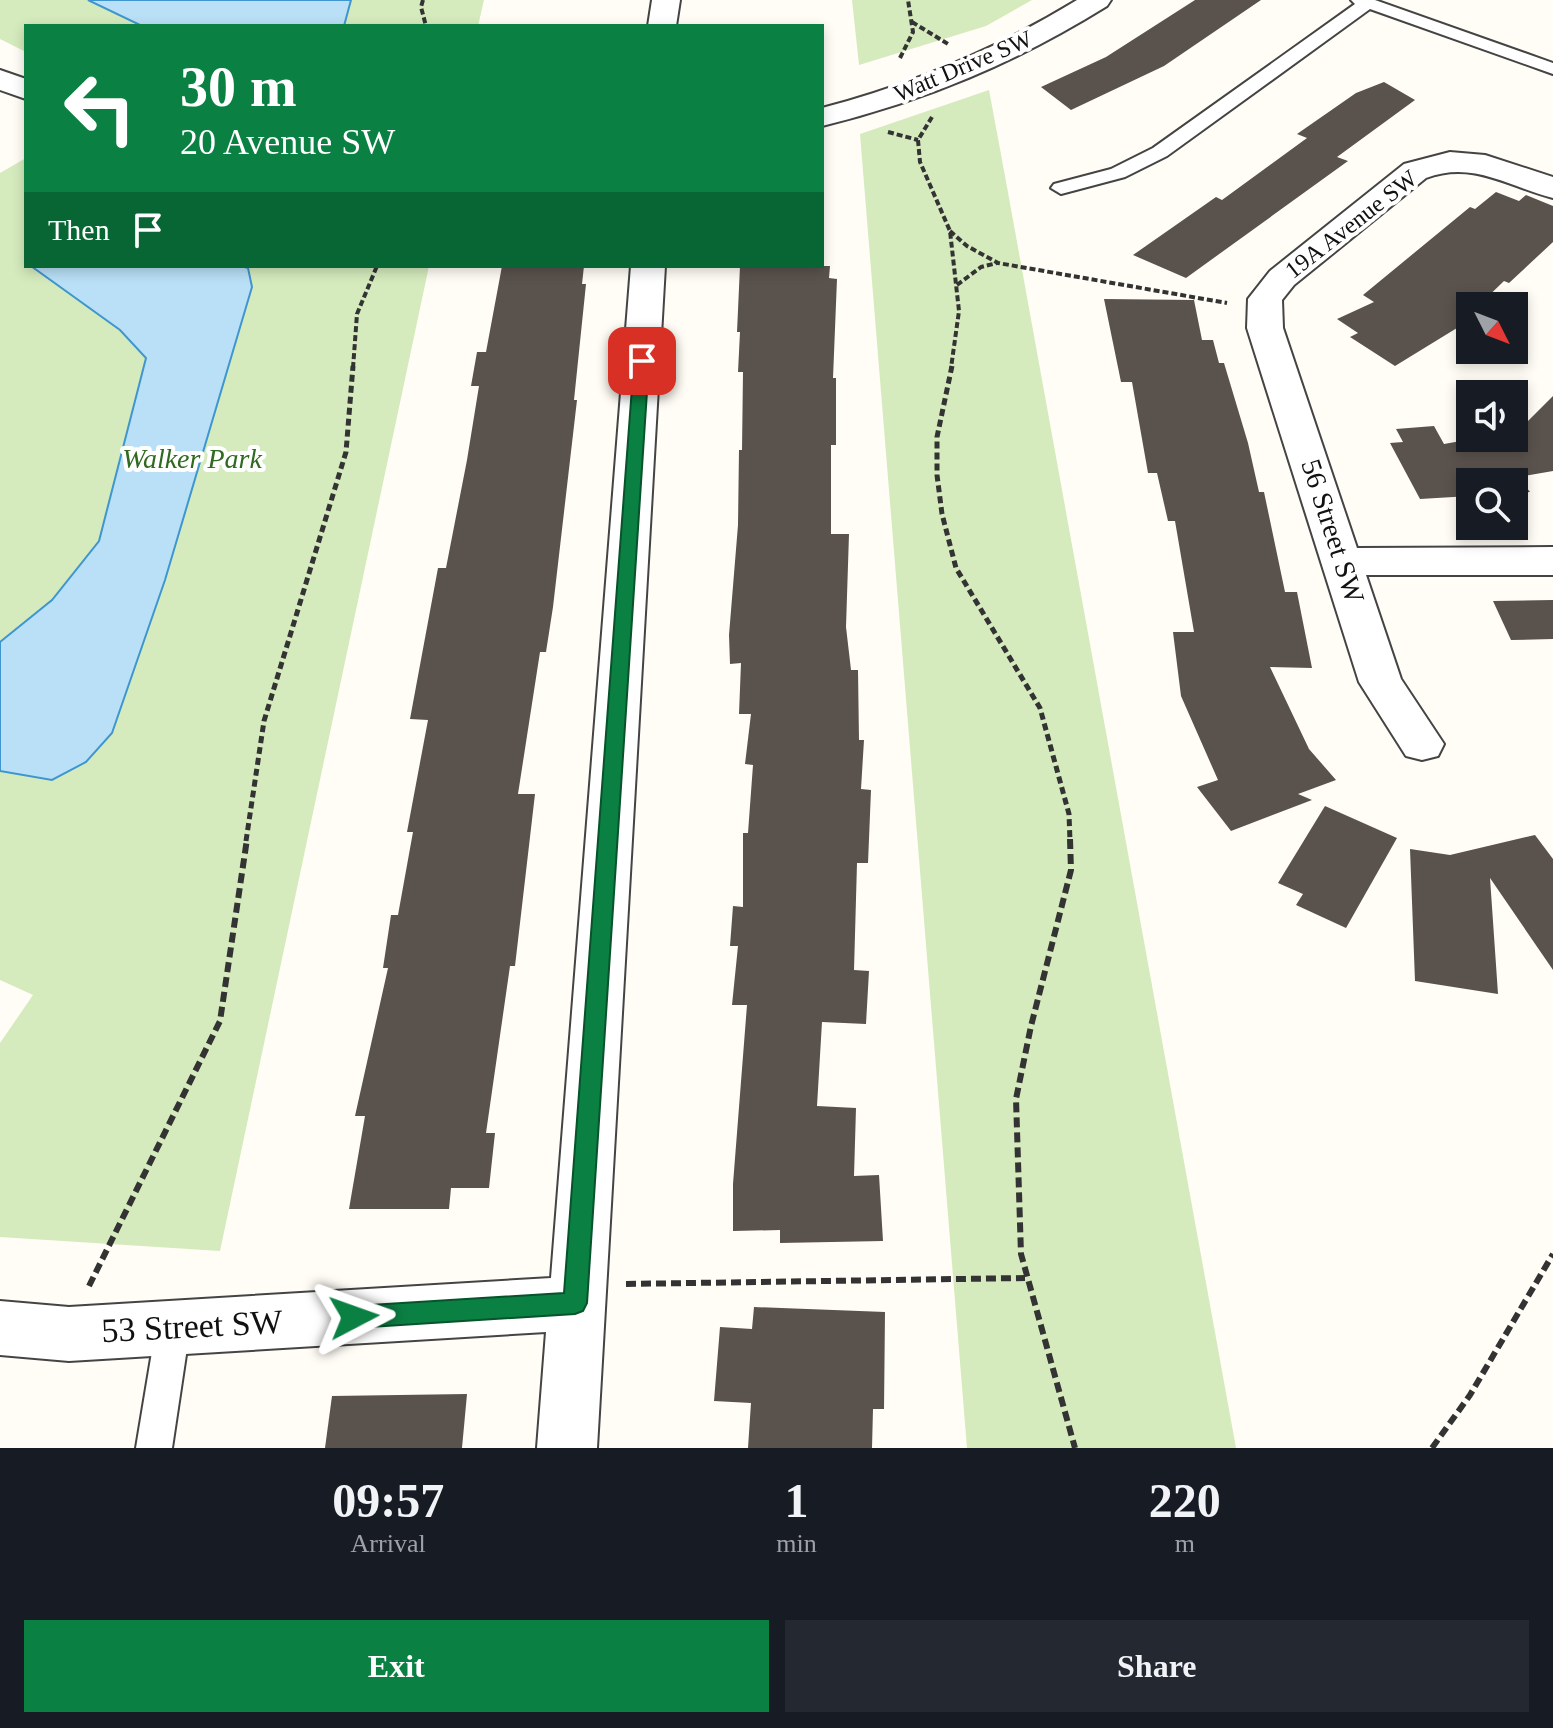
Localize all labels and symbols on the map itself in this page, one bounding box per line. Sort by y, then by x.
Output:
street label: Watt Drive SW [890,25,1036,107]
street label: 19A Avenue SW [1280,164,1422,283]
north arrow [1456,292,1528,364]
pin [608,327,676,395]
park label: Walker Park [122,443,262,474]
street label: 56 Street SW [1295,455,1371,607]
position arrow [312,1275,396,1359]
street label: 53 Street SW [100,1303,284,1349]

